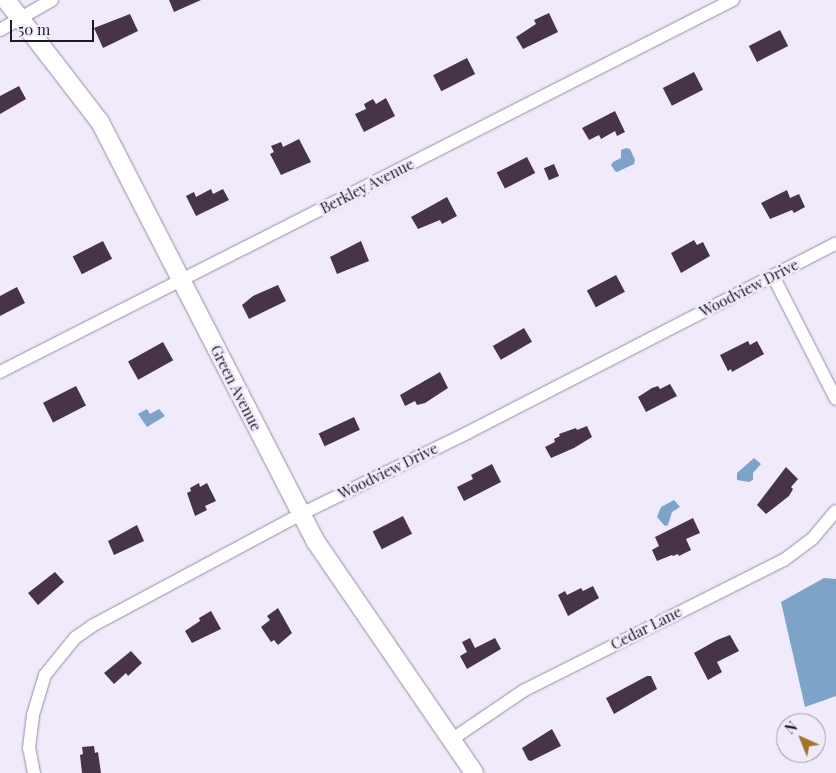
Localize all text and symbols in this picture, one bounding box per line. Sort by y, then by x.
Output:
scale bar [12,10,96,42]
text: 50 m [18,19,50,39]
street label: Berkley Avenue [317,154,417,218]
street label: Woodview Drive [696,255,802,321]
street label: Green Avenue [207,342,265,434]
street label: Woodview Drive [335,439,441,503]
street label: Cedar Lane [607,602,685,654]
north arrow [776,713,826,763]
text: N [781,717,801,738]

